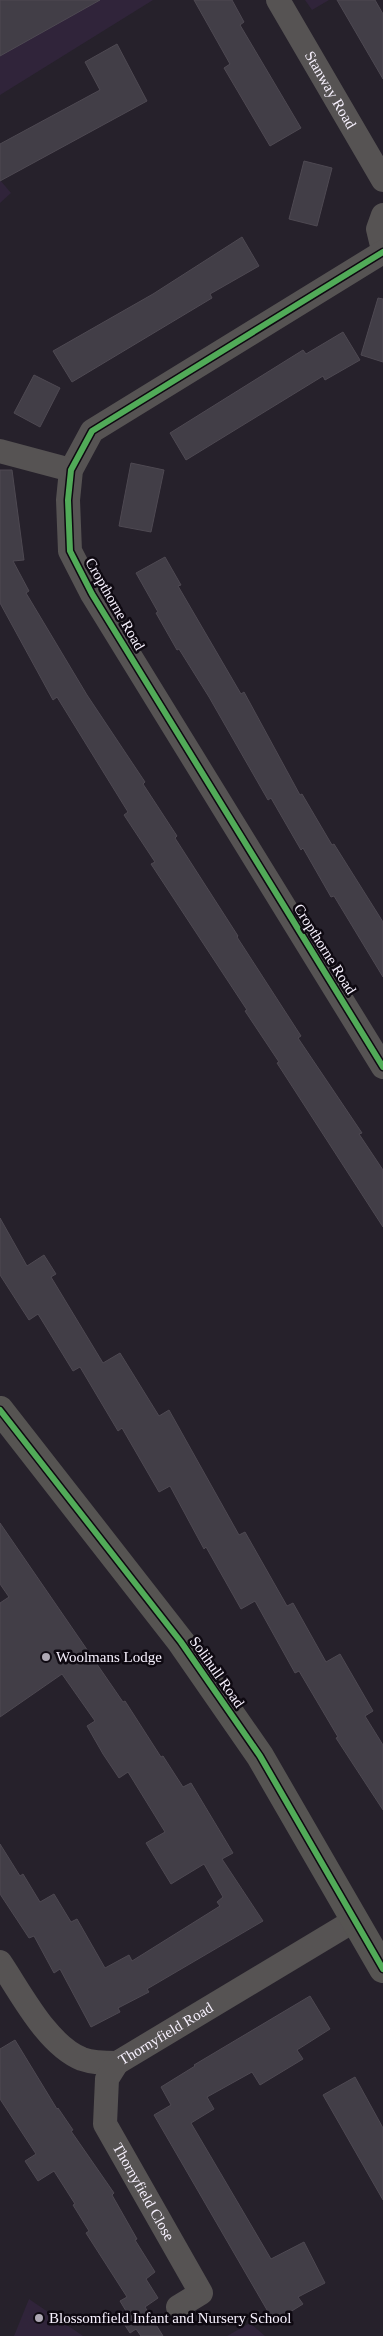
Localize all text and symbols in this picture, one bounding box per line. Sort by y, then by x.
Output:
street label: Stanway Road [302,48,360,132]
street label: Cropthorne Road [82,555,148,653]
street label: Cropthorne Road [291,901,360,998]
street label: Solihull Road [187,1633,248,1711]
place label: Woolmans Lodge [56,1649,162,1665]
marker: Woolmans Lodge [40,1651,52,1663]
street label: Thornyfield Road [116,1999,216,2068]
street label: Thornyfield Close [110,2140,178,2244]
place label: Blossomfield Infant and Nursery School [49,2310,291,2326]
marker: Blossomfield Infant and Nursery School [33,2312,45,2324]

